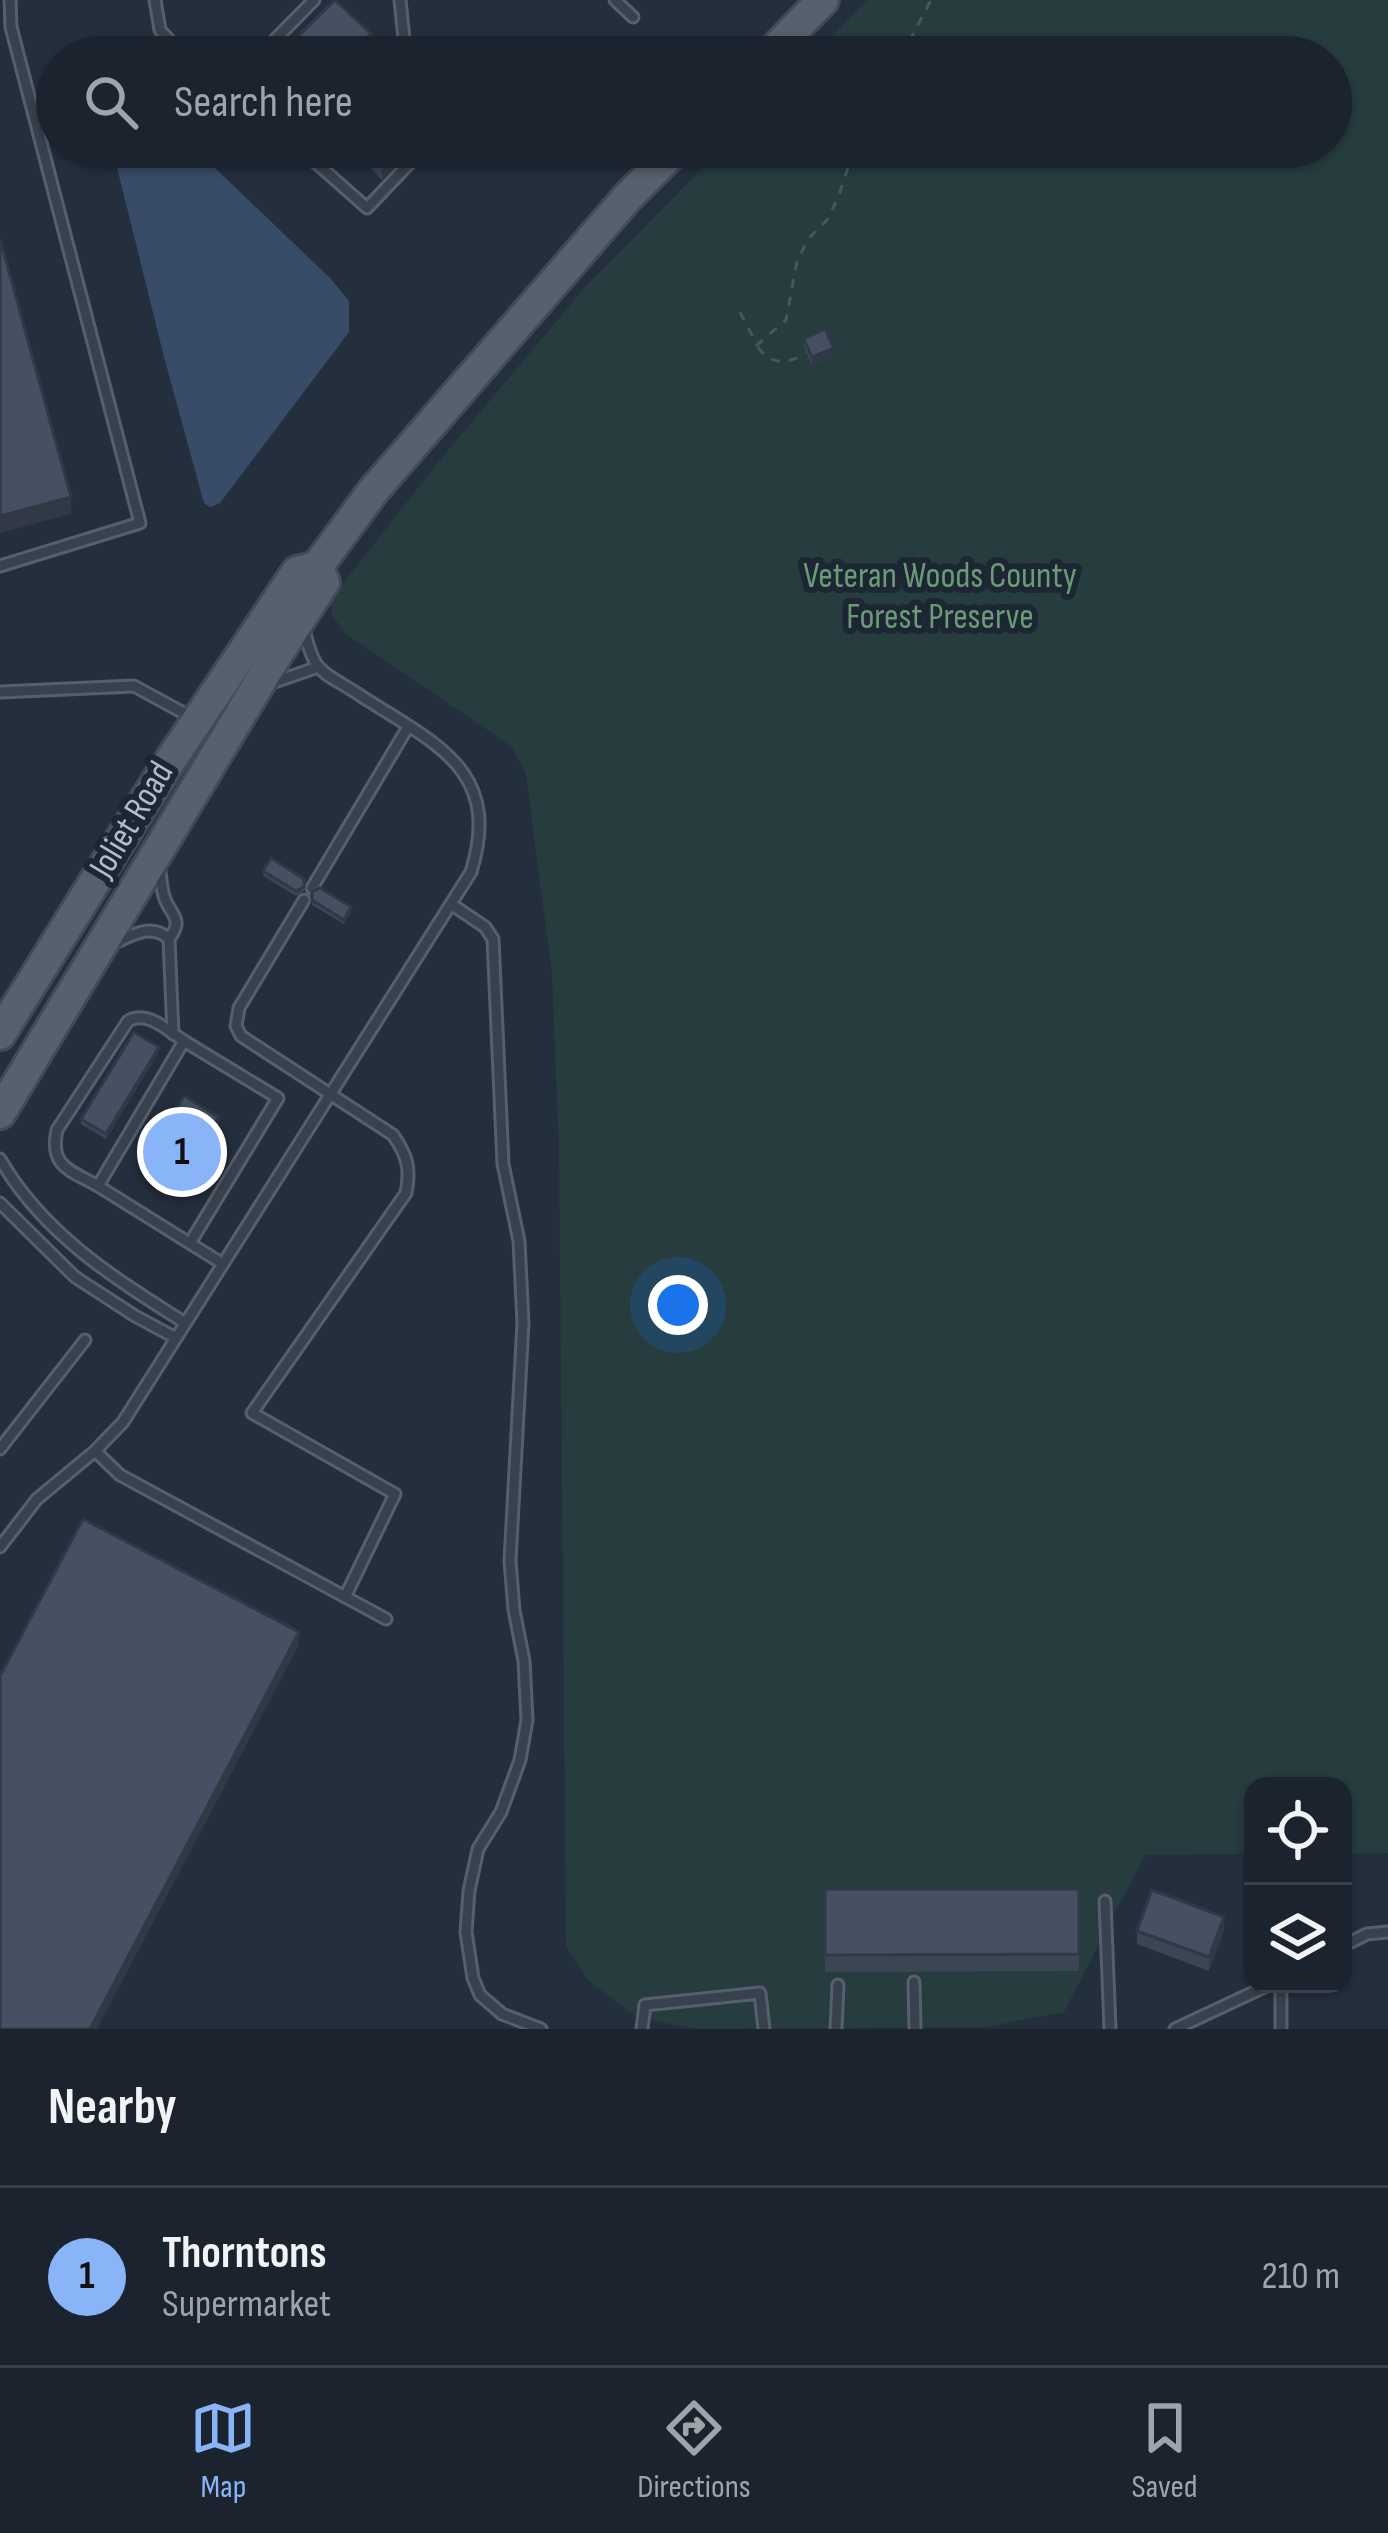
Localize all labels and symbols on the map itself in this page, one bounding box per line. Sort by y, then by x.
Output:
park label: Veteran Woods County Forest Preserve [803,555,1077,639]
street label: Joliet Road [80,754,183,887]
pin: 1 [143,1107,221,1197]
your location [648,1275,708,1335]

